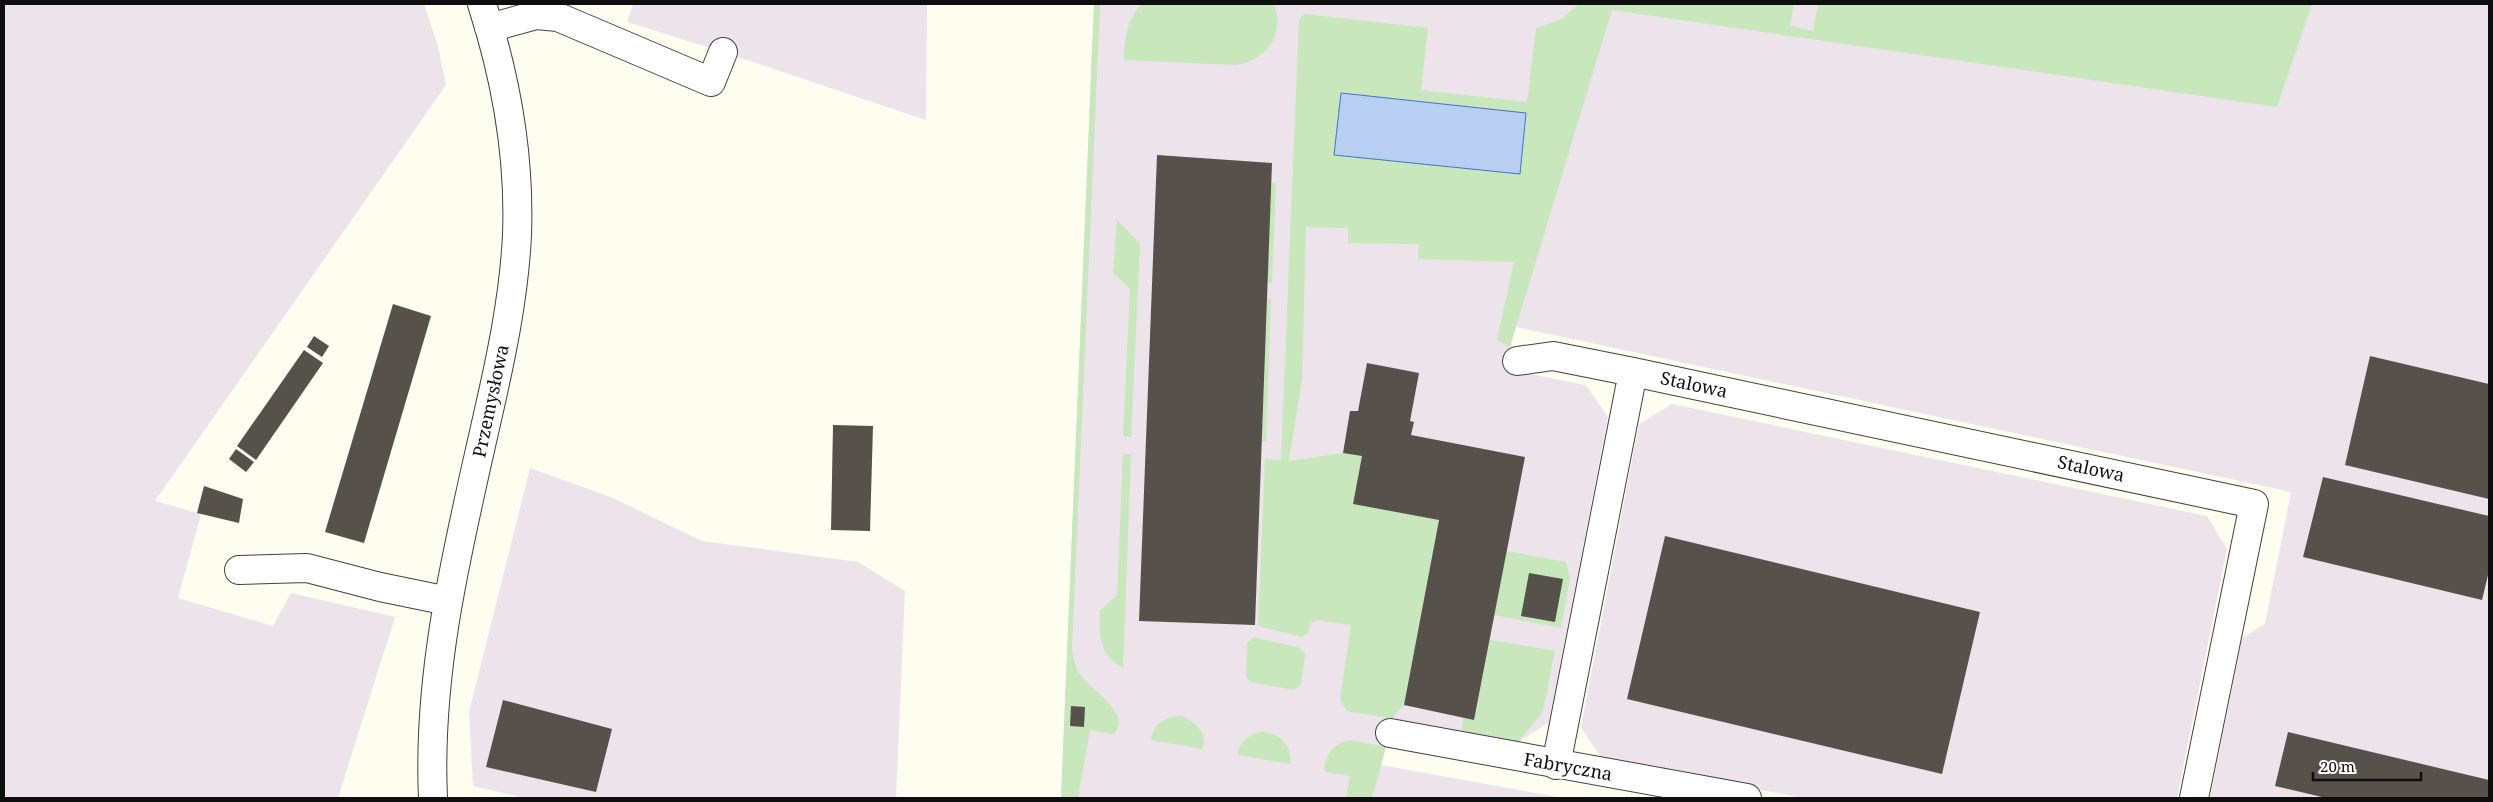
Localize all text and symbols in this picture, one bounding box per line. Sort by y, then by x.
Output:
street label: Przemysłowa [466,342,514,460]
street label: Stalowa [1659,365,1730,403]
street label: Stalowa [2056,449,2127,487]
street label: Fabryczna [1522,746,1614,786]
scale bar [2313,750,2420,782]
text: 20 m [2320,756,2355,776]

